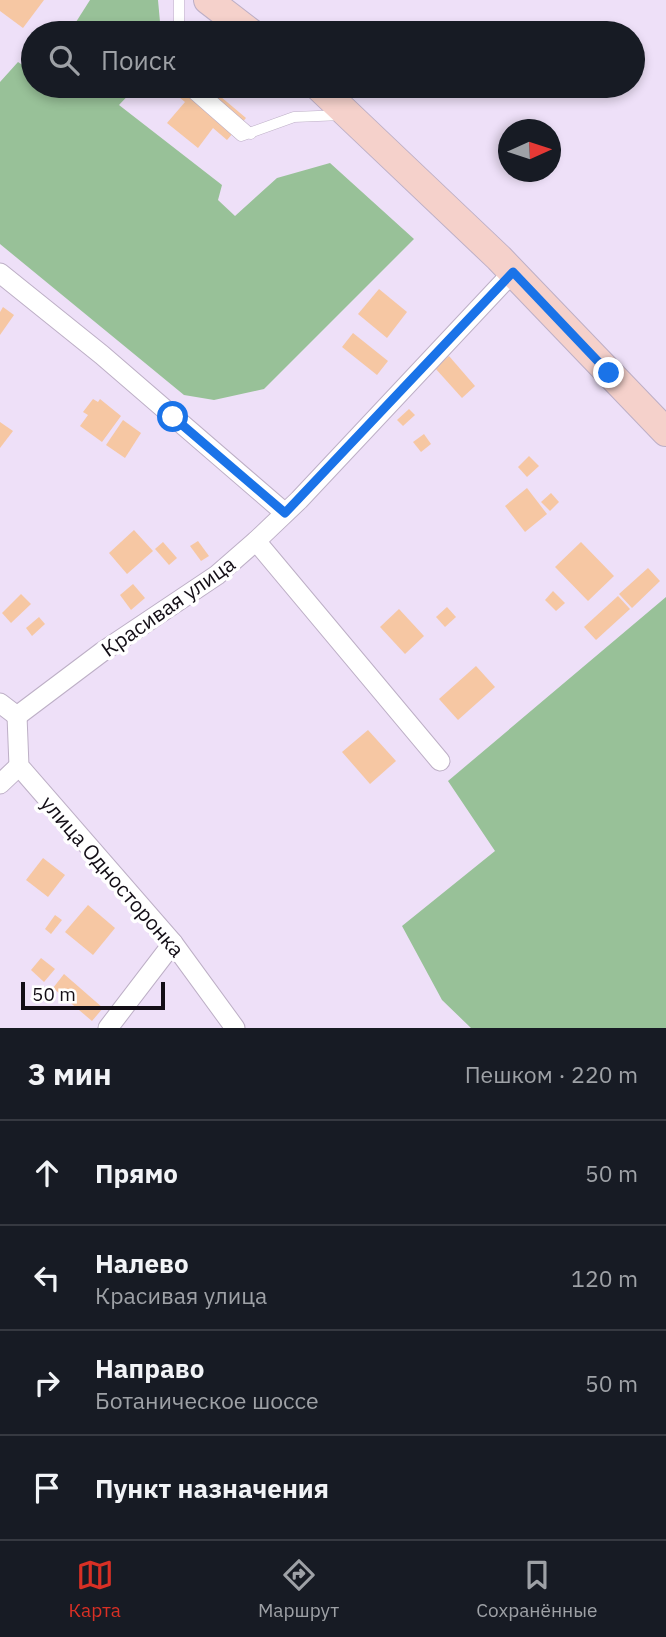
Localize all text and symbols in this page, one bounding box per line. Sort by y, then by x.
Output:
search box [21,21,645,98]
icon: search [45,41,83,79]
text: Поиск [101,43,176,77]
north arrow [498,119,561,182]
route end [593,357,624,388]
route start [157,401,188,432]
street label: Красивая улица [96,549,240,663]
street label: улица Односторонка [35,789,191,963]
scale bar [21,979,164,1011]
text: 50 m [32,982,76,1006]
text: 3 мин [28,1054,112,1093]
text: Пешком · 220 m [465,1059,638,1089]
icon: ahead [28,1154,66,1192]
text: Прямо [95,1156,178,1190]
text: 50 m [585,1158,638,1188]
text: Налево [95,1246,189,1280]
icon: left [28,1259,66,1297]
text: 120 m [571,1263,638,1293]
text: Красивая улица [95,1280,267,1310]
text: Направо [95,1351,204,1385]
icon: right [28,1364,66,1402]
text: 50 m [585,1368,638,1398]
text: Ботаническое шоссе [95,1385,319,1415]
icon: arrive [28,1469,66,1507]
text: Пункт назначения [95,1471,329,1505]
tab: Карта [69,1556,121,1622]
tab: Маршрут [258,1556,339,1622]
tab: Сохранённые [476,1556,597,1622]

